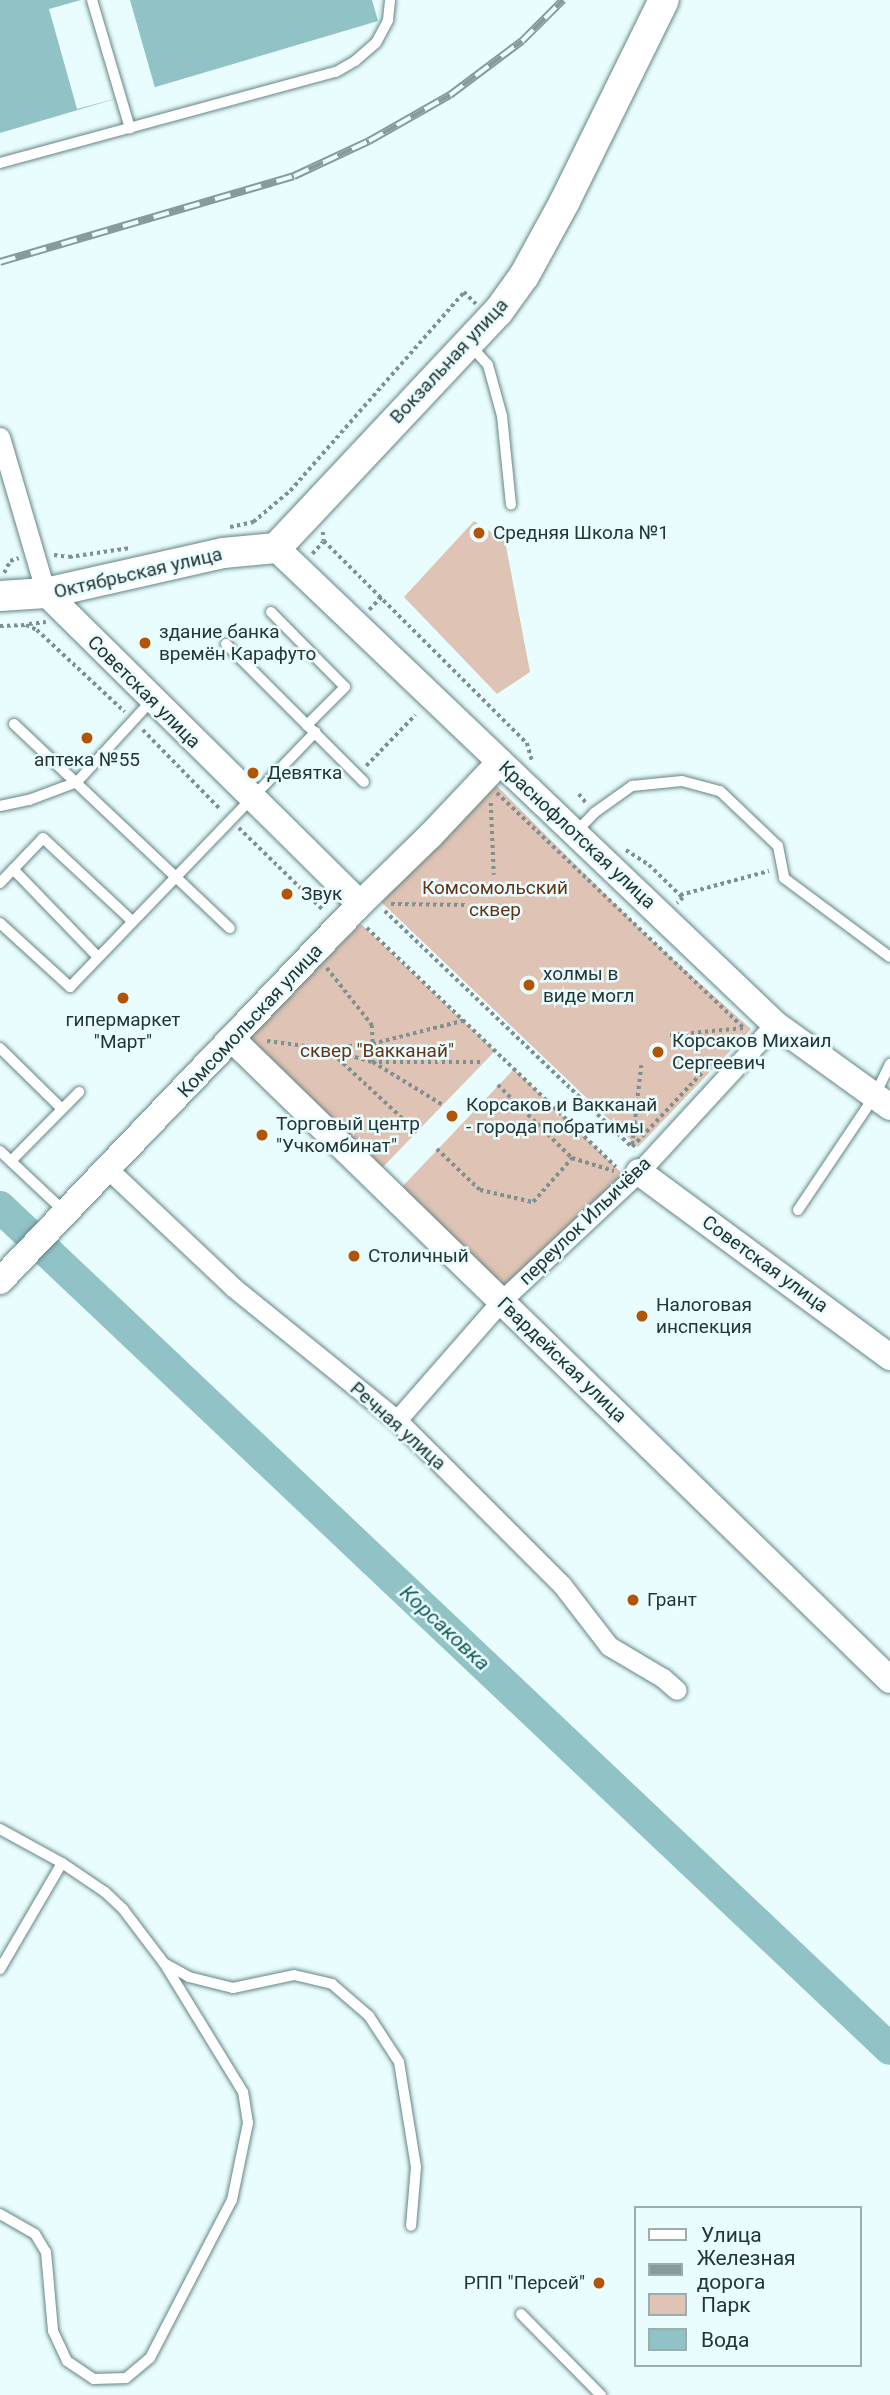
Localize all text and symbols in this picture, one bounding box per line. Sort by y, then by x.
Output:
street label: Вокзальная улица [385,294,513,428]
place label: Средняя Школа №1 [493,522,669,544]
marker: Средняя Школа №1 [471,525,487,541]
street label: Октябрьская улица [52,543,224,603]
place label: здание банка времён Карафуто [159,621,316,665]
street label: Советская улица [83,631,205,753]
marker: здание банка времён Карафуто [137,635,153,651]
marker: аптека №55 [79,730,95,746]
place label: аптека №55 [34,749,140,771]
street label: Краснофлотская улица [494,756,660,914]
place label: Девятка [267,762,342,784]
marker: Девятка [245,765,261,781]
park label: Комсомольский сквер [422,877,568,921]
place label: Звук [301,883,342,905]
marker: Звук [279,886,295,902]
street label: Комсомольская улица [173,940,327,1102]
place label: холмы в виде могл [543,963,635,1007]
marker: холмы в виде могл [521,977,537,993]
marker: гипермаркет "Март" [115,990,131,1006]
place label: гипермаркет "Март" [66,1009,180,1053]
place label: Корсаков Михаил Сергеевич [672,1030,831,1074]
park label: сквер "Вакканай" [300,1040,454,1062]
marker: Корсаков Михаил Сергеевич [650,1044,666,1060]
place label: Корсаков и Вакканай - города побратимы [466,1094,657,1138]
marker: Корсаков и Вакканай - города побратимы [444,1108,460,1124]
place label: Торговый центр "Учкомбинат" [276,1113,420,1157]
marker: Торговый центр "Учкомбинат" [254,1127,270,1143]
street label: переулок Ильичёва [514,1152,656,1290]
street label: Советская улица [698,1211,832,1317]
place label: Столичный [368,1245,469,1267]
marker: Столичный [346,1248,362,1264]
street label: Гвардейская улица [493,1292,631,1428]
place label: Налоговая инспекция [656,1294,752,1338]
marker: Налоговая инспекция [634,1308,650,1324]
street label: Речная улица [345,1377,451,1475]
water label: Корсаковка [395,1580,495,1676]
place label: Грант [647,1589,697,1611]
marker: Грант [625,1592,641,1608]
legend [634,2206,862,2367]
text: Улица [701,2223,762,2247]
text: Железная дорога [697,2246,796,2294]
place label: РПП "Персей" [464,2272,585,2294]
marker: РПП "Персей" [591,2275,607,2291]
text: Парк [701,2293,751,2317]
text: Вода [701,2328,749,2352]

